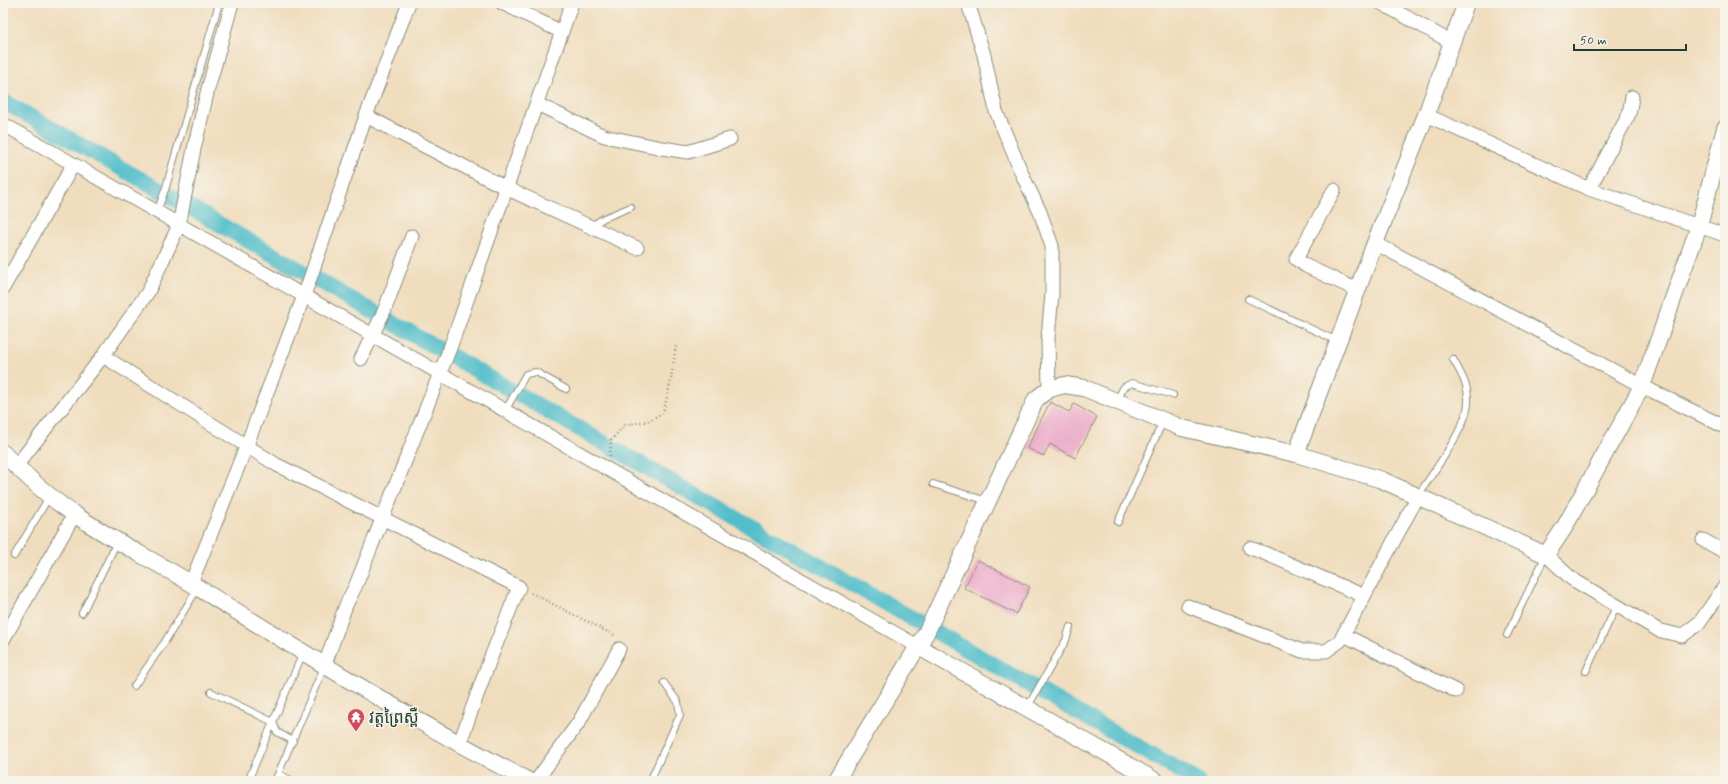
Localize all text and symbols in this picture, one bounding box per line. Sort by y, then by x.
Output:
scale bar [1574,26,1686,52]
text: 50 m [1580,33,1607,49]
temple icon: វត្តព្រៃស្ពឺ [346,707,366,732]
place label: វត្តព្រៃស្ពឺ [369,707,419,729]

